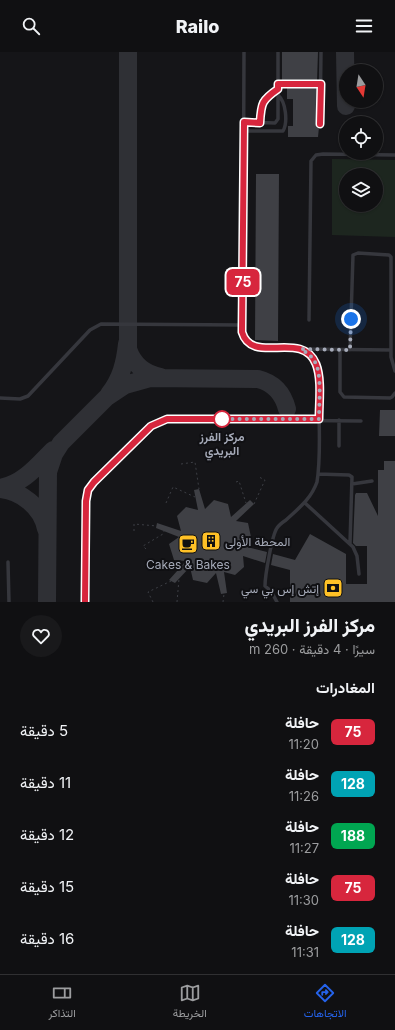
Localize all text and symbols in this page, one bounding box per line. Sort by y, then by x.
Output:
icon: search [20,15,42,37]
icon: menu [353,15,375,37]
text: Railo [176,16,219,37]
north arrow [339,64,383,108]
map controls [339,64,383,212]
button: locate [339,116,383,160]
button: layers [339,168,383,212]
line badge: 75 [225,269,261,295]
text: 75 [235,273,251,290]
your location [341,309,361,329]
marker: مركز الفرز البريدي [213,410,231,428]
place label: مركز الفرز البريدي [199,429,245,461]
building icon: المحطة الأولى [200,530,222,552]
cafe icon: Cakes & Bakes [177,533,199,555]
place label: المحطة الأولى [225,534,290,550]
place label: Cakes & Bakes [146,557,230,572]
bank icon: إتش إس بي سي [322,577,344,599]
place label: إتش إس بي سي [241,581,319,599]
text: مركز الفرز البريدي [244,614,375,637]
button: heart [20,615,62,657]
text: سيرًا · 4 دقيقة · 260 m [249,641,375,657]
text: المغادرات [316,678,375,697]
text: حافلة [285,713,319,732]
text: 5 دقيقة [20,721,68,740]
text: 75 [345,723,361,740]
text: 11:20 [289,736,319,752]
text: حافلة [285,765,319,784]
text: 11 دقيقة [20,773,71,792]
text: 128 [341,775,365,792]
text: 11:26 [289,788,319,804]
text: حافلة [285,817,319,836]
text: 12 دقيقة [20,825,74,844]
text: 188 [341,827,365,844]
text: 11:27 [289,840,319,856]
text: حافلة [285,869,319,888]
text: 15 دقيقة [20,877,74,896]
text: 75 [345,879,361,896]
text: 11:30 [288,892,319,908]
text: حافلة [285,921,319,940]
text: 16 دقيقة [20,929,74,948]
text: 128 [341,931,365,948]
text: 11:31 [291,944,319,960]
tab: التذاكر [49,982,76,1023]
tab: الخريطة [173,982,207,1023]
tab: الاتجاهات [304,982,347,1023]

